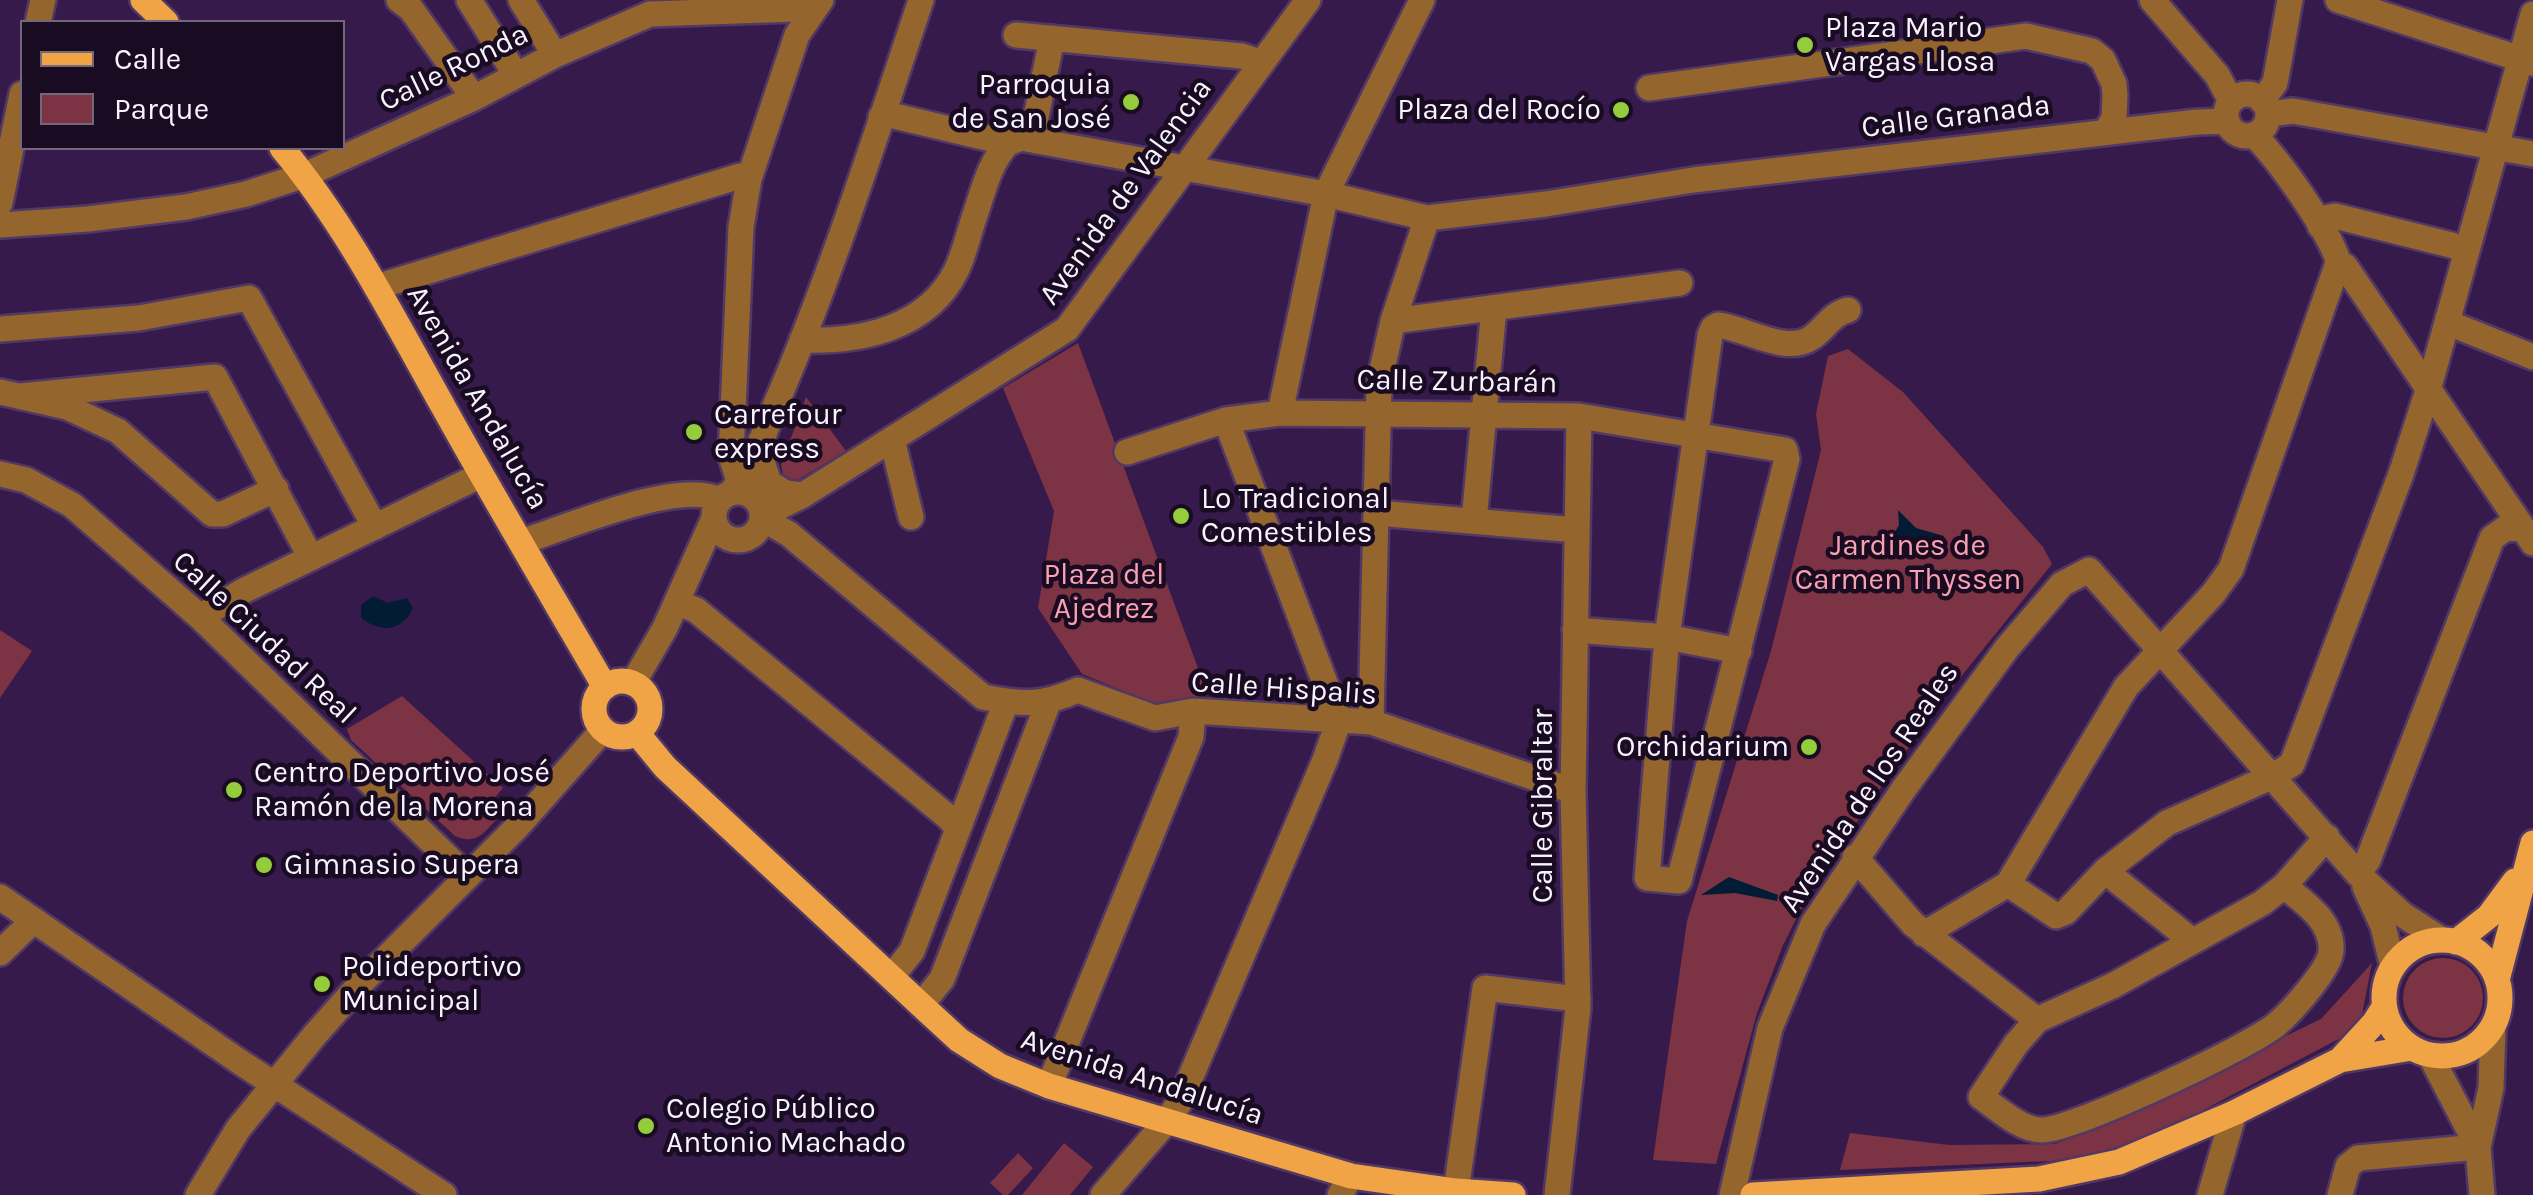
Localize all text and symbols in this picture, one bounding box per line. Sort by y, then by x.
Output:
place label: Plaza Mario Vargas Llosa [1825,10,1995,80]
street label: Calle Ronda [374,16,534,120]
legend [20,20,345,150]
marker: Plaza Mario Vargas Llosa [1794,34,1816,56]
text: Calle [114,41,181,77]
place label: Parroquia de San José [951,67,1111,138]
street label: Avenida de Valencia [1032,72,1220,312]
street label: Calle Granada [1860,88,2052,146]
text: Parque [114,91,209,127]
marker: Parroquia de San José [1120,91,1142,113]
place label: Plaza del Rocío [1397,92,1601,128]
marker: Plaza del Rocío [1610,99,1632,121]
street label: Avenida Andalucía [398,280,556,516]
street label: Calle Zurbarán [1356,362,1558,402]
place label: Carrefour express [714,397,842,468]
marker: Carrefour express [683,421,705,443]
place label: Lo Tradicional Comestibles [1201,481,1389,552]
marker: Lo Tradicional Comestibles [1170,505,1192,527]
park label: Jardines de Carmen Thyssen [1795,528,2021,598]
street label: Calle Ciudad Real [165,544,363,732]
park label: Plaza del Ajedrez [1044,557,1164,628]
street label: Avenida de los Reales [1773,656,1967,920]
street label: Calle Hispalis [1190,665,1378,713]
street label: Calle Gibraltar [1525,709,1561,903]
place label: Orchidarium [1616,729,1789,765]
marker: Orchidarium [1798,736,1820,758]
place label: Centro Deportivo José Ramón de la Morena [254,755,550,826]
marker: Centro Deportivo José Ramón de la Morena [223,779,245,801]
place label: Gimnasio Supera [284,847,520,883]
marker: Gimnasio Supera [253,854,275,876]
place label: Polideportivo Municipal [342,949,522,1020]
marker: Polideportivo Municipal [311,973,333,995]
street label: Avenida Andalucía [1016,1022,1268,1134]
place label: Colegio Público Antonio Machado [666,1091,906,1162]
marker: Colegio Público Antonio Machado [635,1115,657,1137]

